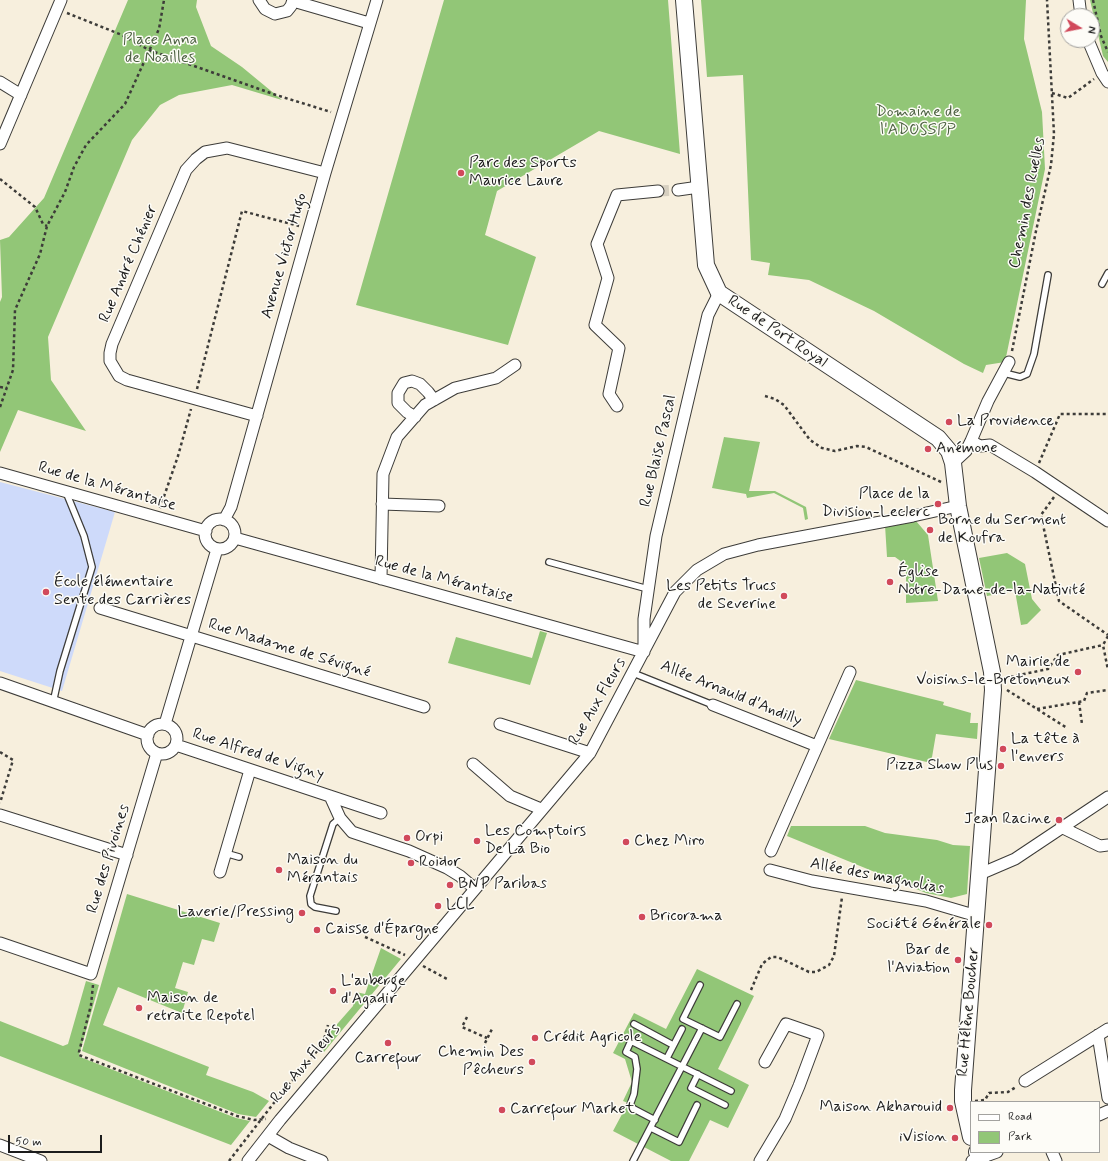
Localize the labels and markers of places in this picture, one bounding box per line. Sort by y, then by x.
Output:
place label: Parc des Sports Maurice Laure [469,154,577,192]
marker: Parc des Sports Maurice Laure [456,168,466,178]
place label: La Providence [957,412,1054,432]
marker: La Providence [944,417,954,427]
place label: Anémone [936,439,997,459]
marker: Anémone [923,444,933,454]
place label: Place de la Division-Leclerc [822,485,930,523]
marker: Place de la Division-Leclerc [933,499,943,509]
place label: Borne du Serment de Koufra [938,511,1066,549]
marker: Borne du Serment de Koufra [925,525,935,535]
place label: Église Notre-Dame-de-la-Nativité [898,563,1085,601]
place label: École élémentaire Sente des Carrières [54,573,191,611]
place label: Les Petits Trucs de Severine [666,577,776,615]
marker: Église Notre-Dame-de-la-Nativité [885,577,895,587]
marker: École élémentaire Sente des Carrières [41,587,51,597]
marker: Les Petits Trucs de Severine [779,591,789,601]
place label: Mairie de Voisins-le-Bretonneux [916,653,1070,691]
marker: Mairie de Voisins-le-Bretonneux [1073,667,1083,677]
place label: La tête à l'envers [1011,730,1080,768]
marker: La tête à l'envers [998,744,1008,754]
place label: Pizza Show Plus [886,756,993,776]
marker: Pizza Show Plus [996,761,1006,771]
place label: Jean Racine [964,810,1051,830]
marker: Jean Racine [1054,815,1064,825]
place label: Les Comptoirs De La Bio [485,822,586,860]
place label: Orpi [415,828,443,848]
place label: Chez Miro [634,832,704,852]
marker: Orpi [402,833,412,843]
marker: Les Comptoirs De La Bio [472,836,482,846]
marker: Chez Miro [621,837,631,847]
place label: Maison du Mérantais [287,851,358,889]
place label: Roidor [419,853,461,873]
marker: Roidor [406,858,416,868]
marker: Maison du Mérantais [274,865,284,875]
place label: BNP Paribas [458,875,547,895]
marker: BNP Paribas [445,880,455,890]
place label: LCL [446,896,475,916]
marker: LCL [433,901,443,911]
place label: Laverie/Pressing [178,903,294,923]
place label: Bricorama [650,907,723,927]
marker: Laverie/Pressing [297,908,307,918]
marker: Bricorama [637,912,647,922]
place label: Société Générale [867,915,981,935]
place label: Caisse d'Épargne [325,920,439,940]
marker: Société Générale [984,920,994,930]
marker: Caisse d'Épargne [312,925,322,935]
place label: Bar de l'Aviation [887,941,950,979]
marker: Bar de l'Aviation [953,955,963,965]
place label: L'auberge d'Agadir [341,972,406,1010]
marker: L'auberge d'Agadir [328,986,338,996]
place label: Maison de retraite Repotel [147,989,255,1027]
marker: Maison de retraite Repotel [134,1003,144,1013]
place label: Crédit Agricole [543,1028,641,1048]
marker: Crédit Agricole [530,1033,540,1043]
marker: Carrefour [383,1038,393,1048]
place label: Chemin Des Pêcheurs [438,1043,524,1081]
place label: Carrefour [354,1049,422,1069]
marker: Chemin Des Pêcheurs [527,1057,537,1067]
place label: Maison Akharouid [820,1098,942,1118]
place label: Carrefour Market [510,1100,635,1120]
marker: Maison Akharouid [945,1103,955,1113]
marker: Carrefour Market [497,1105,507,1115]
place label: iVision [899,1128,947,1148]
marker: iVision [950,1133,960,1143]

